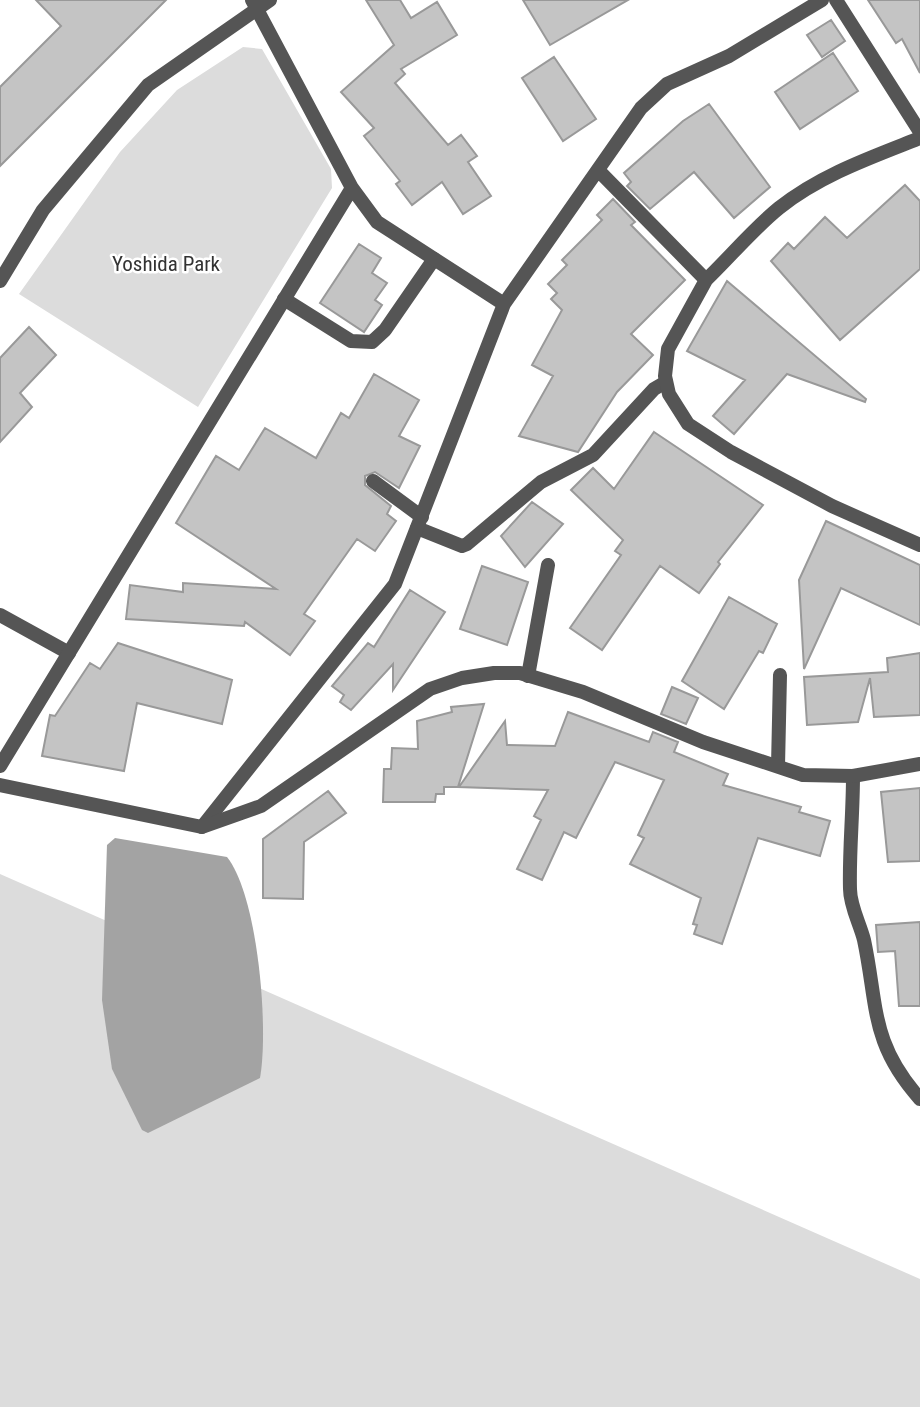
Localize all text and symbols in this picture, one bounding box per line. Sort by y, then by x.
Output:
park label: Yoshida Park [112,252,221,276]

